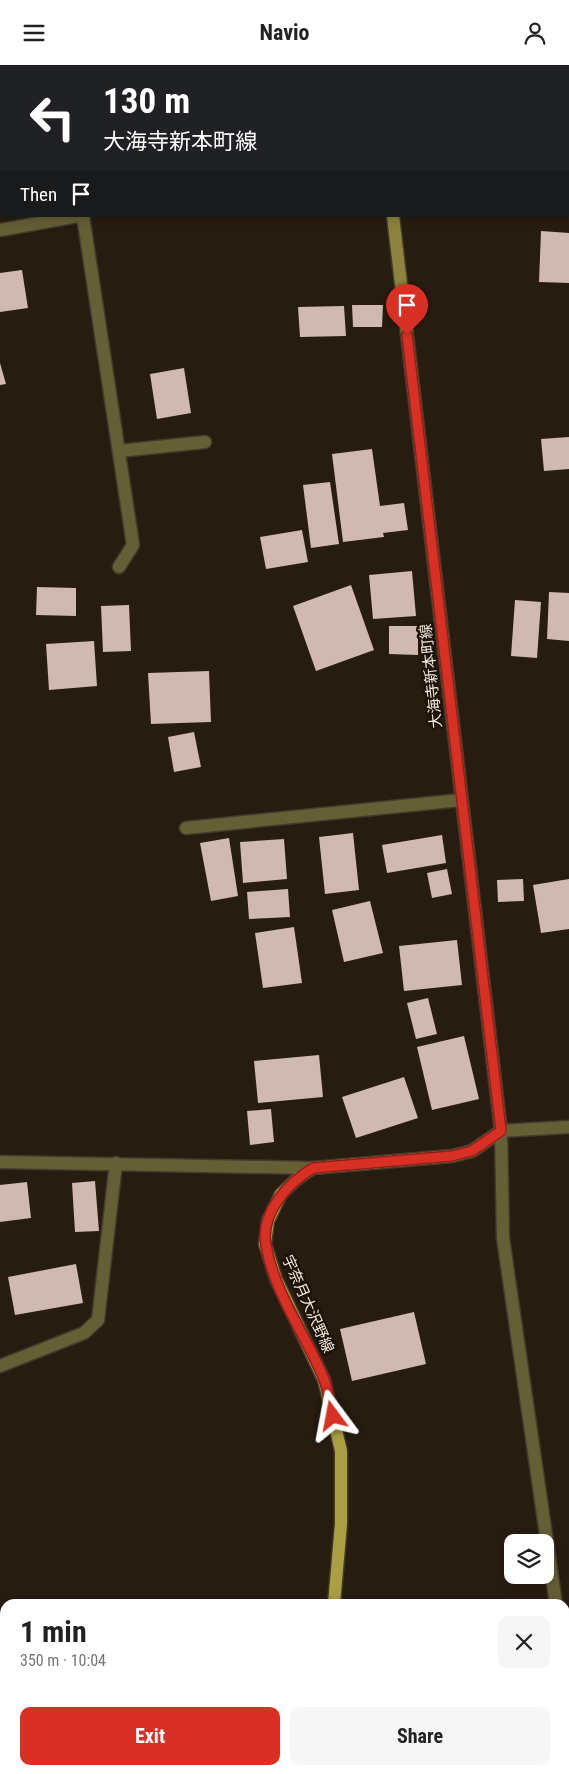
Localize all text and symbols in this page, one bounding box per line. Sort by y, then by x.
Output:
icon: menu [20,19,48,47]
icon: person [521,19,549,47]
text: Navio [259,20,310,45]
text: 130 m [103,81,190,122]
icon: left [20,85,85,150]
text: 大海寺新本町線 [103,129,257,154]
icon: arrive [67,180,95,208]
text: Then [20,183,57,206]
pin [386,284,428,335]
icon: arrive [393,291,421,319]
street label: 大海寺新本町線 [417,623,445,729]
street label: 宇奈月大沢野線 [278,1252,338,1356]
position arrow [306,1389,358,1441]
map controls [504,1534,554,1584]
button: layers [504,1534,554,1584]
text: 1 min [20,1614,87,1649]
button: close [498,1616,550,1668]
text: 350 m · 10:04 [20,1651,106,1670]
button: Exit [20,1707,280,1765]
button: Share [290,1707,550,1765]

